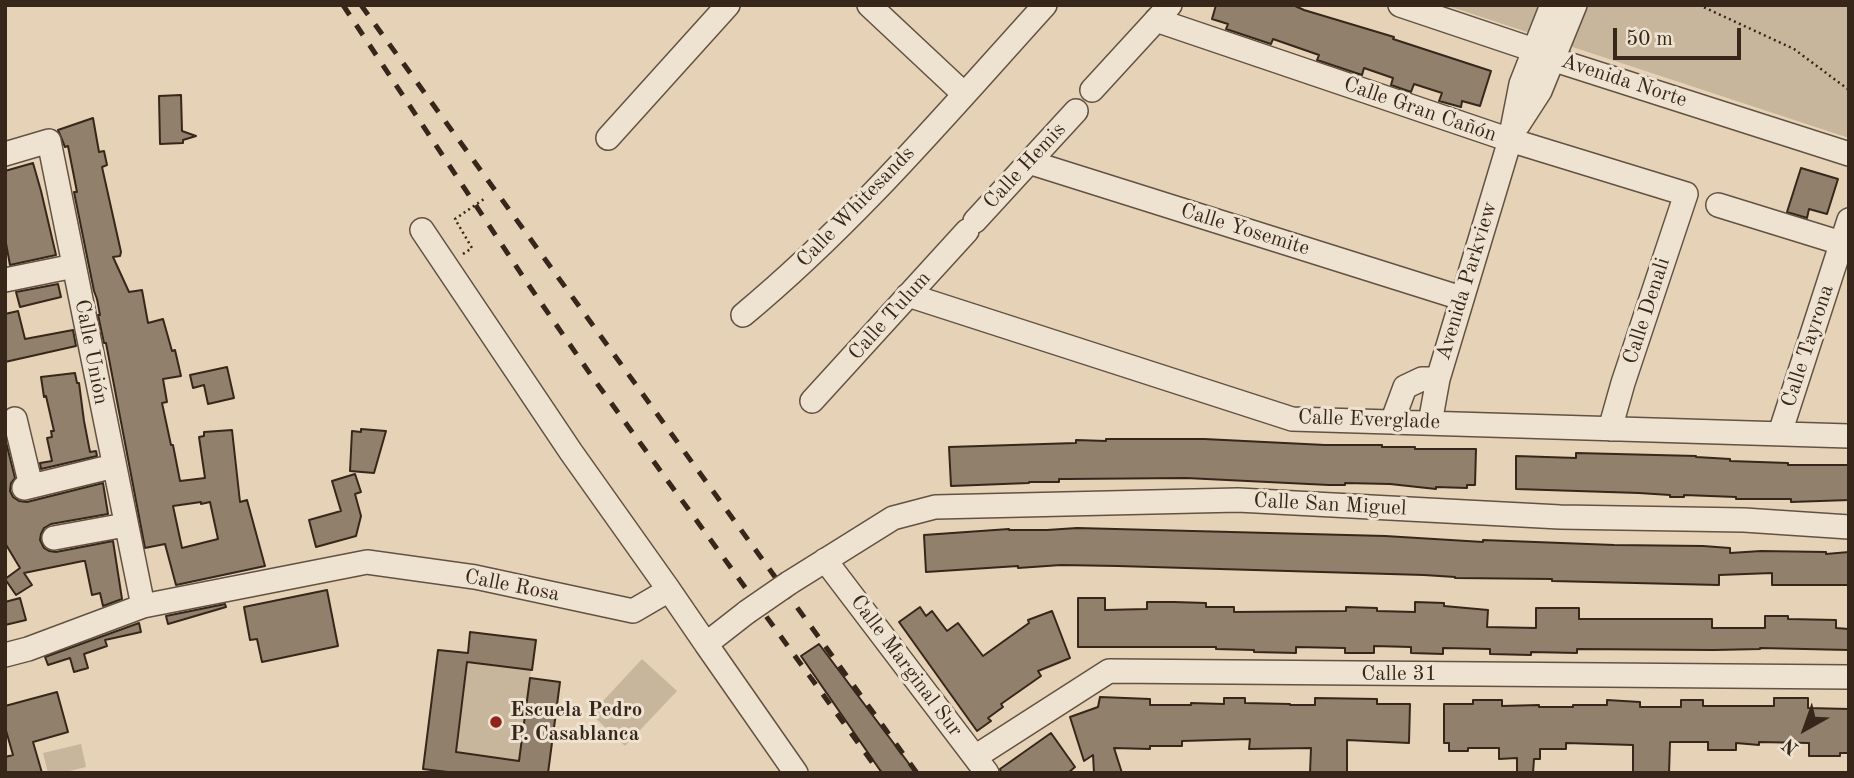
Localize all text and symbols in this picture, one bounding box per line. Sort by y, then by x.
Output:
scale bar [1616,14,1744,58]
text: 50 m [1626,29,1673,50]
street label: Avenida Norte [1558,49,1690,113]
street label: Calle Gran Cañón [1340,72,1500,148]
street label: Calle Hemis [979,118,1071,214]
street label: Calle Whitesands [792,141,920,273]
street label: Calle Yosemite [1177,198,1313,262]
street label: Avenida Parkview [1431,199,1503,363]
street label: Calle Denali [1618,255,1676,367]
street label: Calle Tulum [843,266,937,366]
street label: Calle Tayrona [1776,282,1840,410]
street label: Calle Unión [68,297,114,407]
street label: Calle Everglade [1297,405,1441,435]
street label: Calle San Miguel [1253,488,1407,522]
street label: Calle Rosa [462,564,562,608]
street label: Calle Marginal Sur [844,590,968,742]
street label: Calle 31 [1361,661,1437,687]
north arrow [1770,694,1840,764]
place label: Escuela Pedro P. Casablanca [510,697,642,747]
marker: Escuela Pedro P. Casablanca [488,714,504,730]
text: N [1780,734,1803,757]

